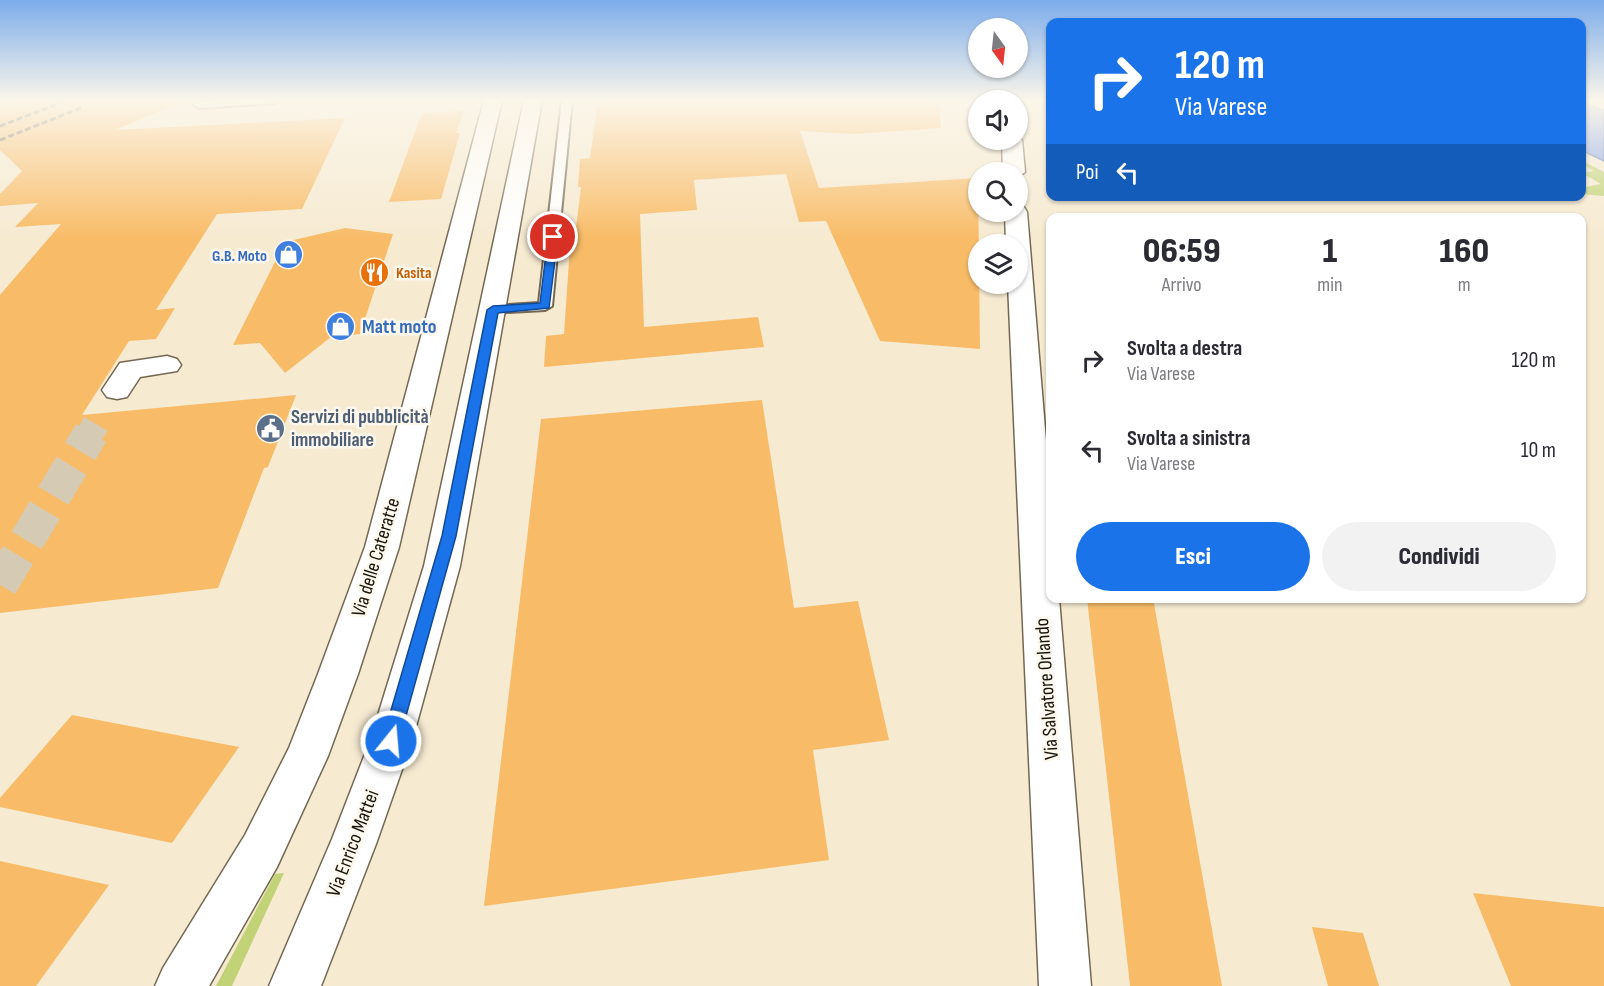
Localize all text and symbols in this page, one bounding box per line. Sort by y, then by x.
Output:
north arrow [968,18,1028,78]
map controls [968,18,1028,294]
text: 120 m [1175,40,1265,91]
icon: right [1076,42,1154,120]
button: sound [968,90,1028,150]
text: Via Varese [1175,91,1267,123]
icon: left [1111,156,1144,189]
text: Poi [1076,159,1099,186]
button: search [968,162,1028,222]
pin [527,211,578,262]
icon: arrive [536,220,569,253]
text: 06:59 [1143,230,1221,273]
text: 1 [1323,230,1337,273]
text: 160 [1439,230,1489,273]
button: layers [968,234,1028,294]
shop icon: G.B. Moto [272,239,304,271]
place label: G.B. Moto [212,247,267,266]
restaurant icon: Kasita [359,256,391,288]
place label: Kasita [396,264,431,283]
text: Arrivo [1162,273,1202,297]
text: min [1317,273,1342,297]
text: m [1458,273,1471,297]
shop icon: Matt moto [325,310,357,342]
place label: Matt moto [362,315,436,339]
text: Svolta a destra [1127,335,1242,362]
icon: right [1076,344,1109,377]
text: 120 m [1512,347,1556,374]
text: Via Varese [1127,362,1195,386]
place label: Servizi di pubblicità immobiliare [291,405,429,452]
public building icon: Servizi di pubblicità immobiliare [254,412,286,444]
text: Svolta a sinistra [1127,425,1250,452]
icon: left [1076,434,1109,467]
text: 10 m [1521,437,1556,464]
text: Via Varese [1127,452,1195,476]
street label: Via delle Cateratte [347,495,405,620]
button: Esci [1076,522,1310,591]
button: Condividi [1322,522,1556,591]
street label: Via Salvatore Orlando [1030,617,1064,761]
position arrow [359,709,423,773]
street label: Via Enrico Mattei [322,786,384,900]

